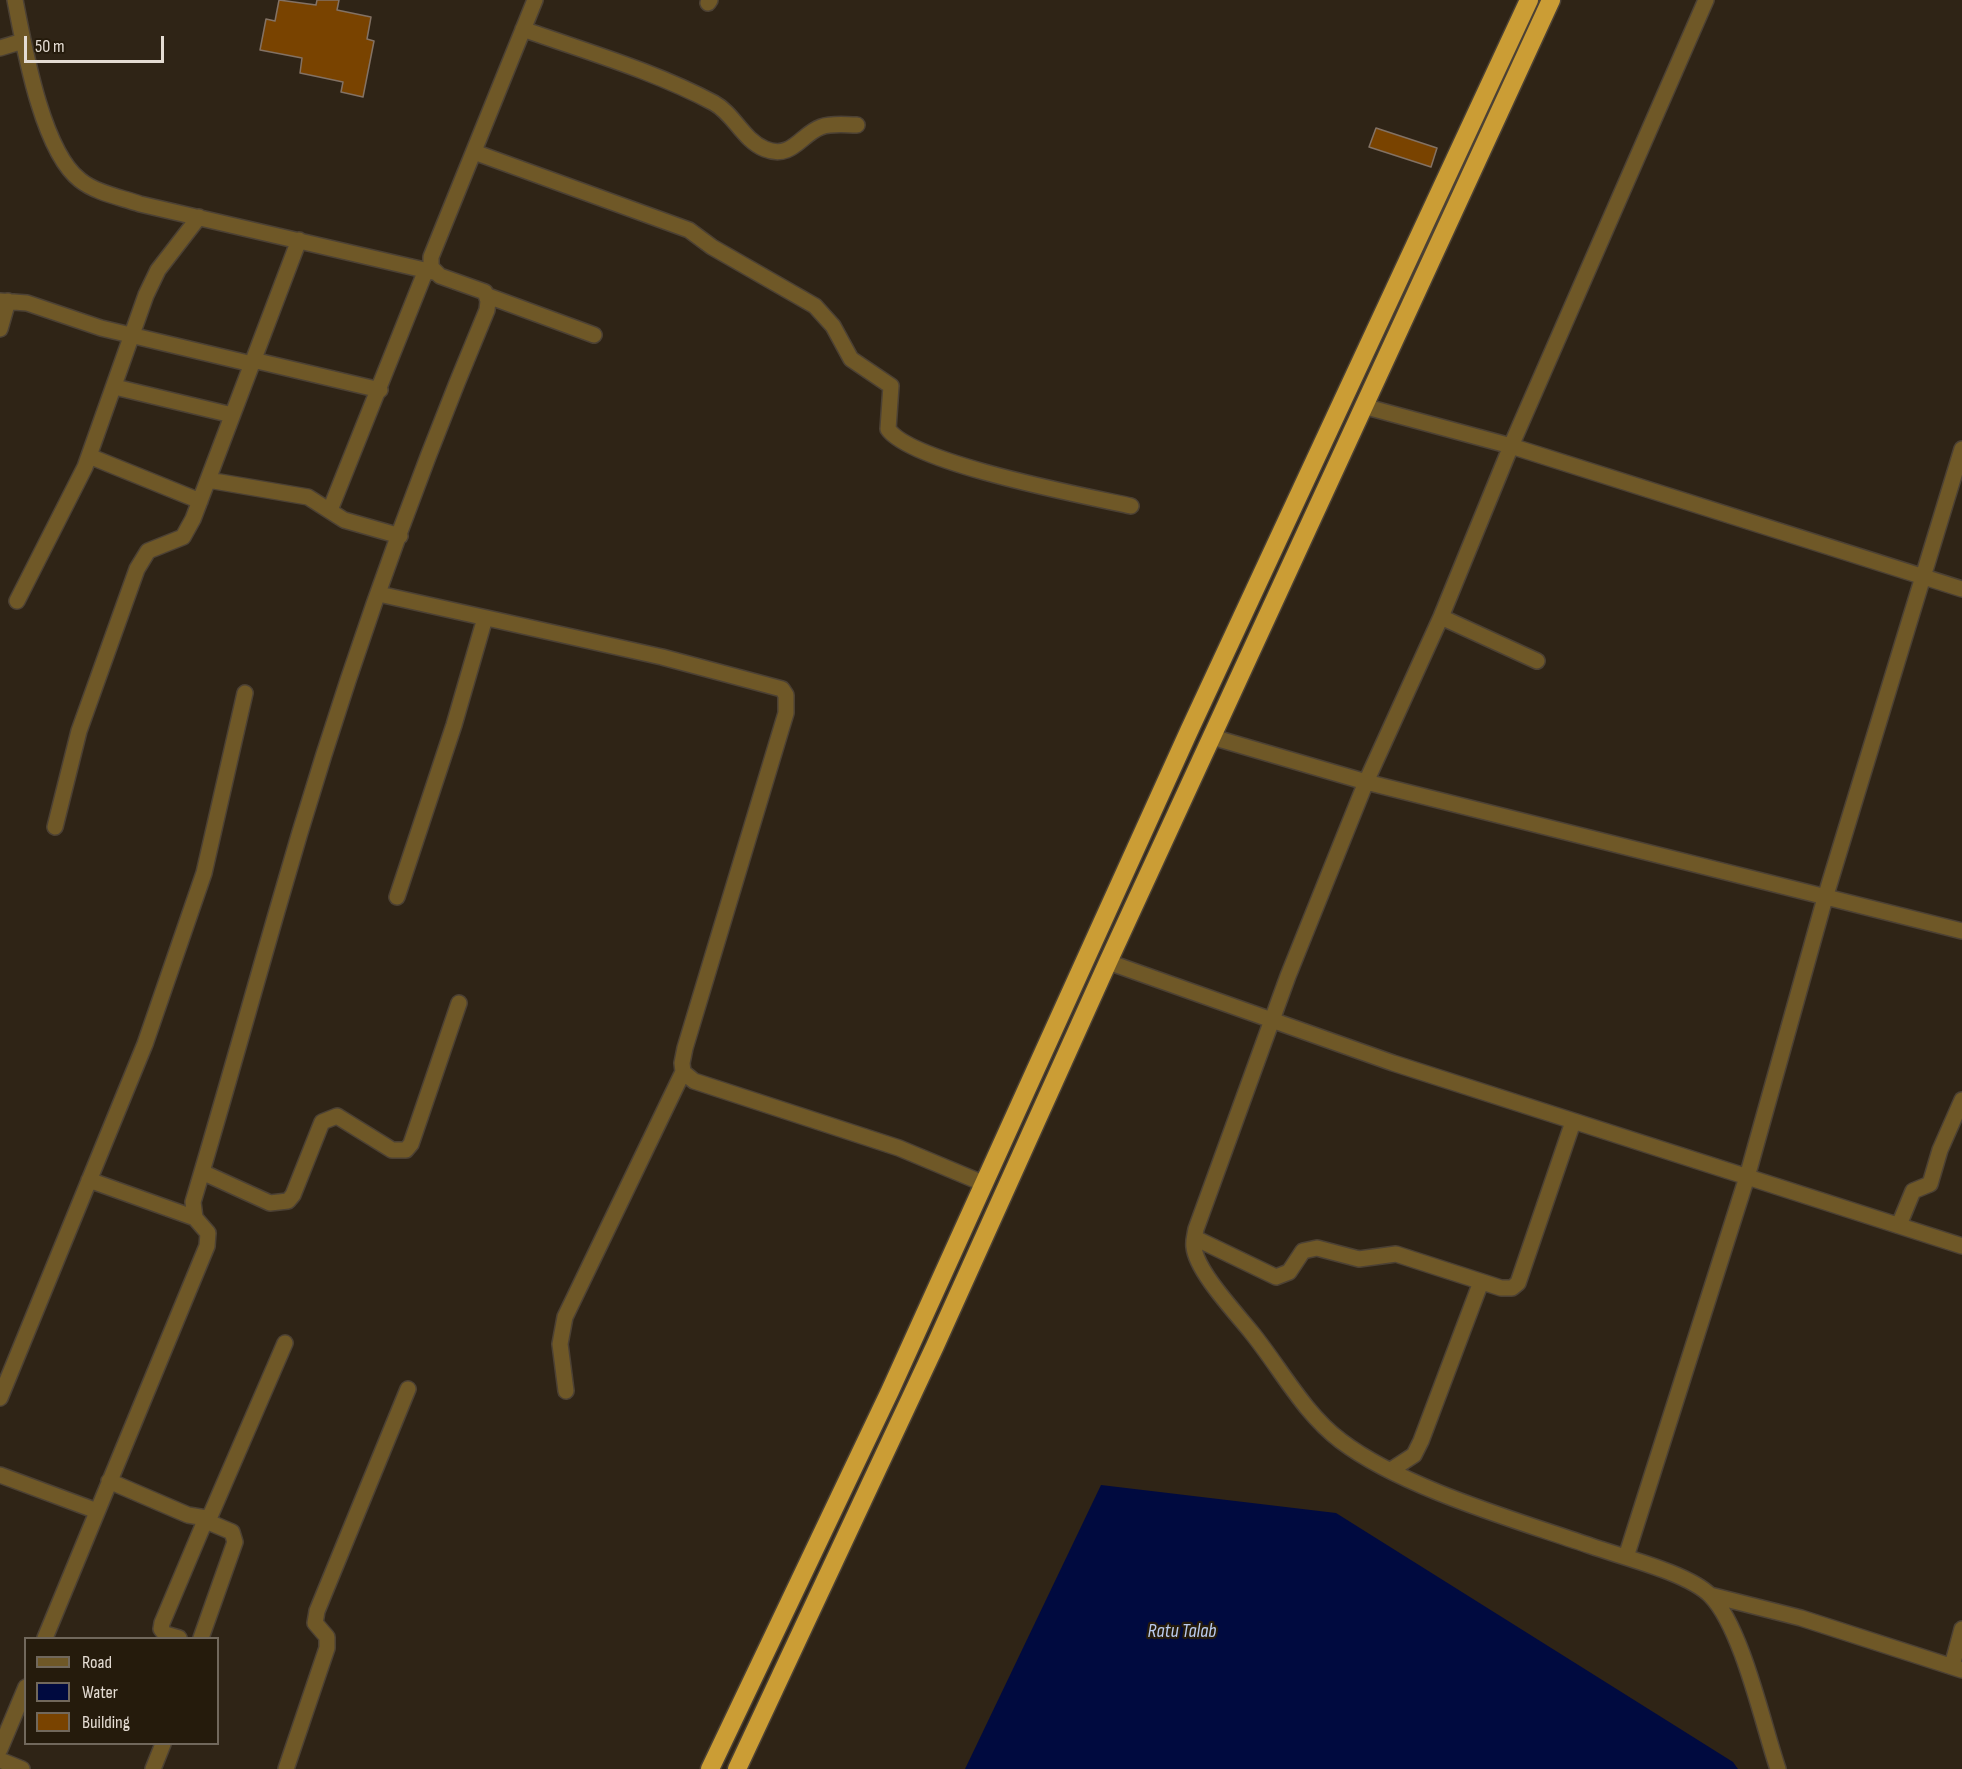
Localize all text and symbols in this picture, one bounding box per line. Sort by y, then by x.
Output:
scale bar [27,24,166,62]
text: 50 m [35,36,65,57]
water label: Ratu Talab [1148,1620,1216,1644]
legend [24,1637,219,1745]
text: Road [82,1652,112,1673]
text: Water [82,1682,118,1703]
text: Building [82,1712,130,1733]

